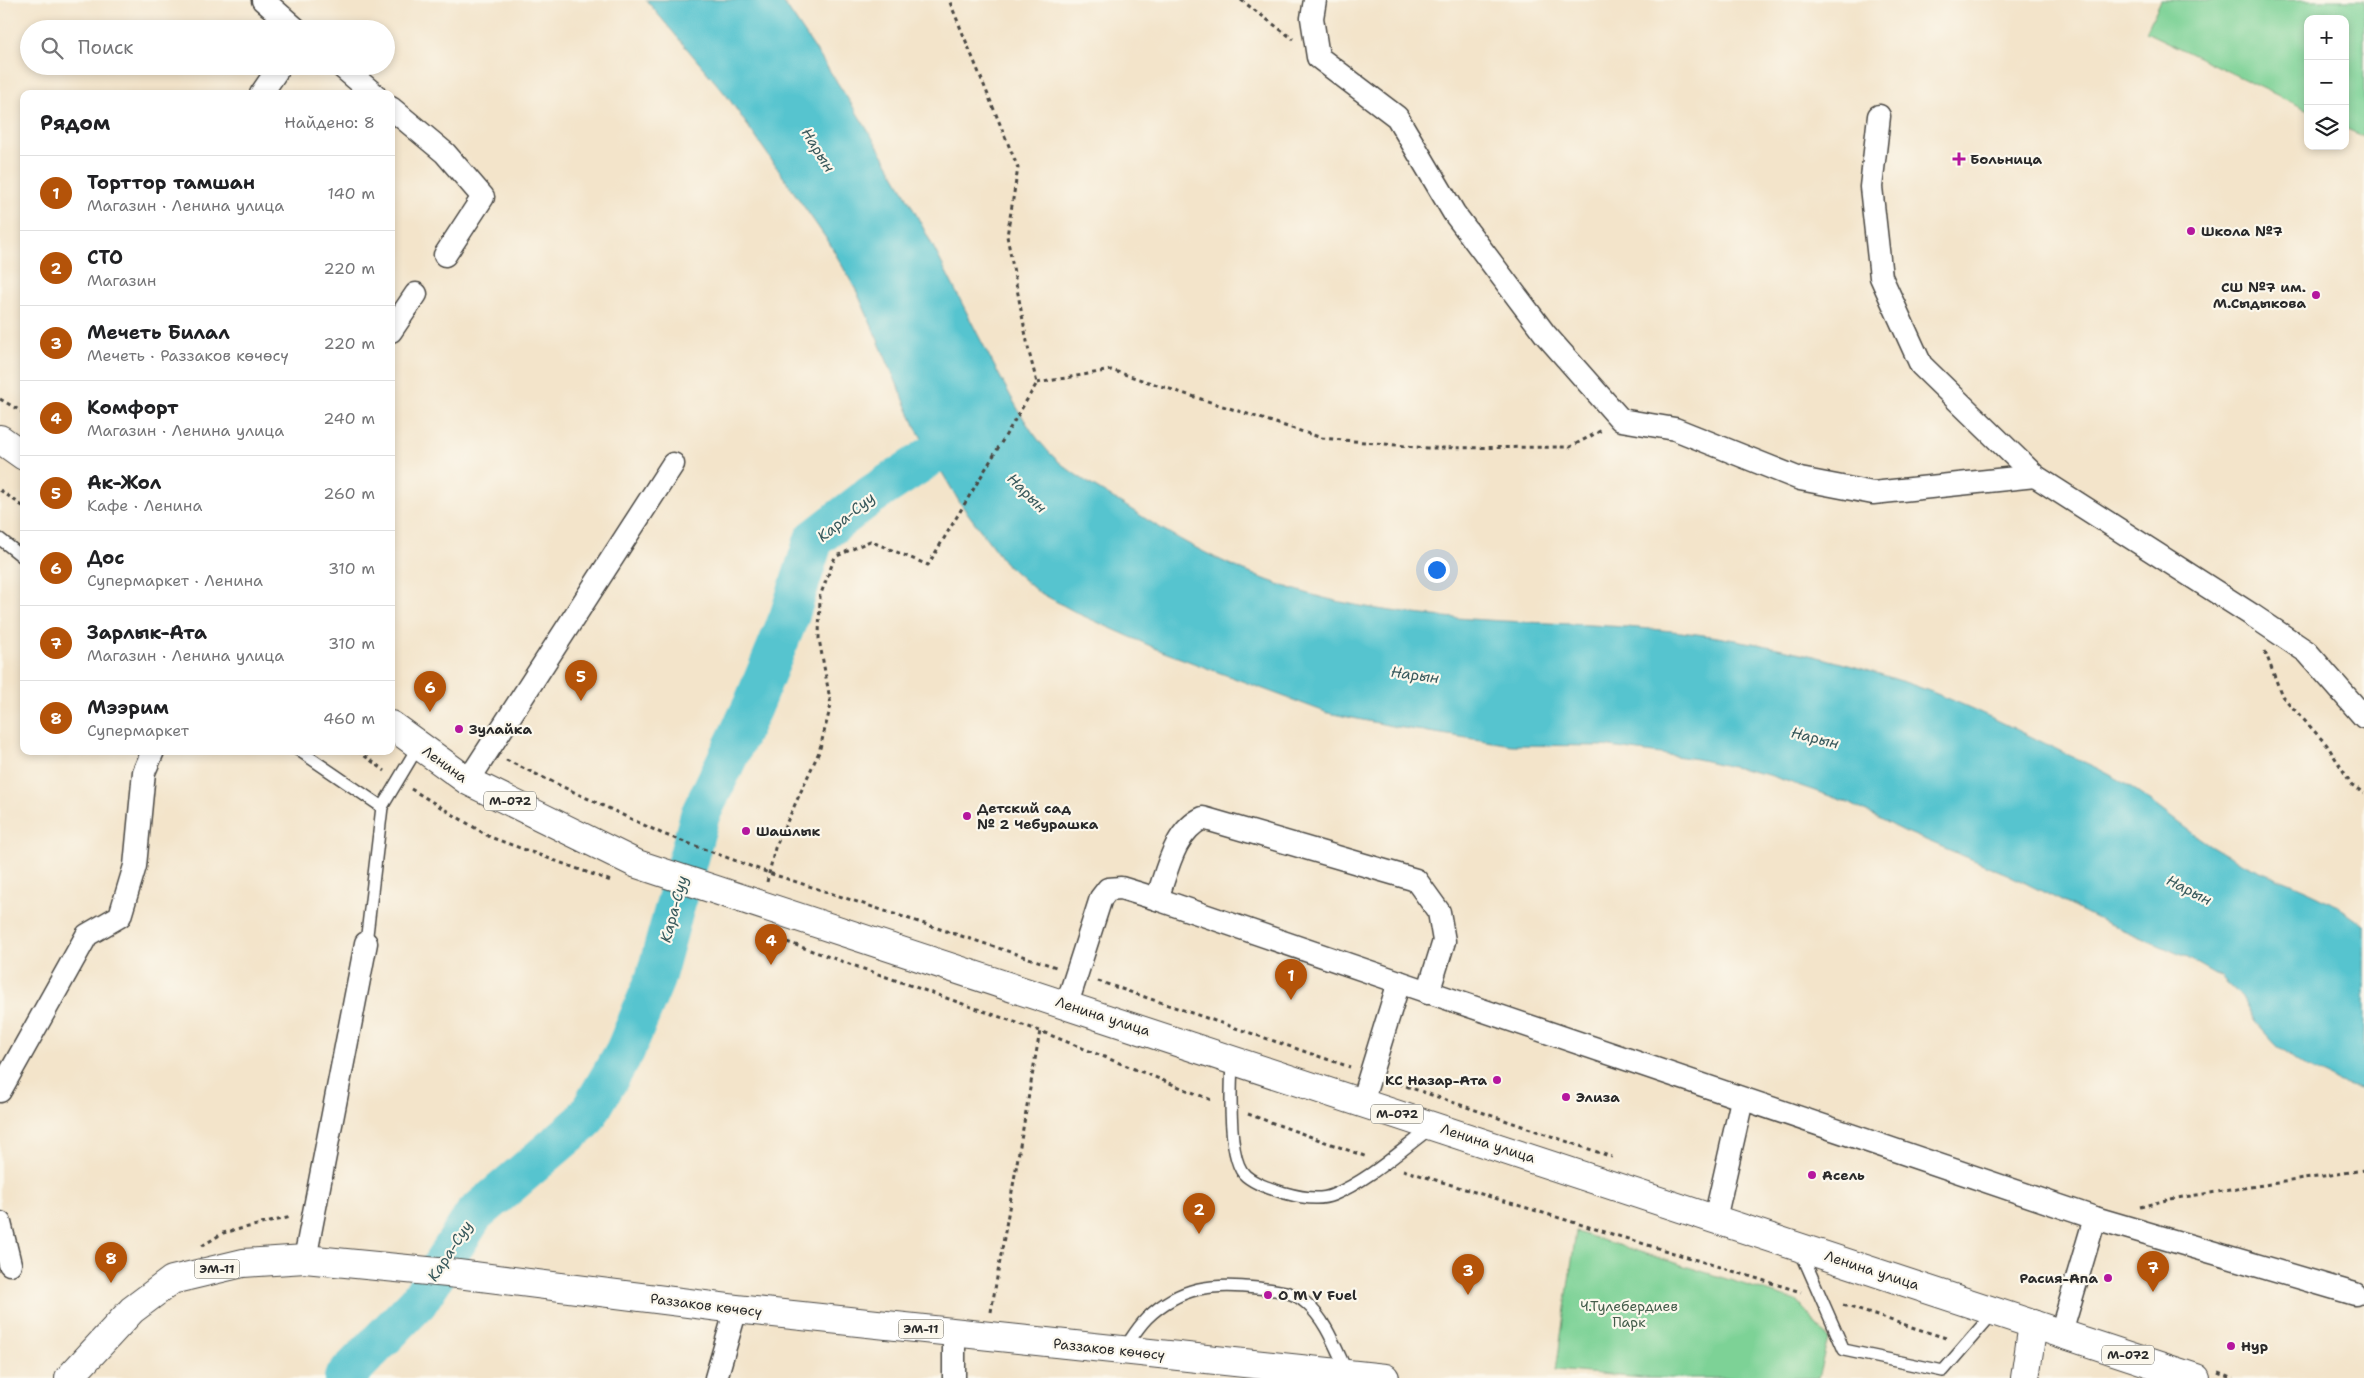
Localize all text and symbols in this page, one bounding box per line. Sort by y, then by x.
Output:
map controls [2304,15,2349,150]
button: + [2304,15,2349,60]
search box [20,20,395,75]
icon: search [38,34,66,62]
text: Поиск [78,35,133,60]
button: − [2304,60,2349,105]
button: layers [2304,105,2349,150]
text: Рядом [40,109,110,137]
text: Найдено: 8 [284,112,375,133]
water label: Нарын [797,124,839,176]
place label: Больница [1970,150,2042,168]
marker: Больница [1952,152,1966,166]
text: Торттор тамшан [87,170,255,195]
text: 1 [52,183,60,204]
text: 140 m [328,183,375,204]
text: Магазин · Ленина улица [87,195,284,216]
place label: Школа №7 [2201,222,2283,240]
marker: Школа №7 [2185,225,2197,237]
text: СТО [87,245,123,270]
text: 2 [50,258,62,279]
text: 220 m [323,258,375,279]
text: Магазин [87,270,156,291]
place label: СШ №7 им. М.Сыдыкова [2213,278,2306,312]
marker: СШ №7 им. М.Сыдыкова [2310,289,2322,301]
text: Мечеть Билал [87,320,230,345]
text: 3 [50,333,62,354]
text: 220 m [323,333,375,354]
text: Мечеть · Раззаков көчөсү [87,345,289,366]
text: Комфорт [87,395,178,420]
text: 4 [50,408,62,429]
text: 240 m [323,408,375,429]
text: Магазин · Ленина улица [87,420,284,441]
water label: Нарын [1003,469,1051,517]
text: Ак-Жол [87,470,161,495]
text: 5 [51,483,61,504]
text: 260 m [323,483,375,504]
water label: Кара-Суу [813,488,879,546]
text: Кафе · Ленина [87,495,202,516]
text: Дос [87,545,125,570]
your location [1424,557,1450,583]
text: 6 [50,558,62,579]
text: 310 m [328,558,375,579]
text: Супермаркет · Ленина [87,570,263,591]
text: Зарлык-Ата [87,620,207,645]
text: 7 [50,633,62,654]
text: 310 m [328,633,375,654]
text: Магазин · Ленина улица [87,645,284,666]
pin: 5 [565,660,597,701]
water label: Нарын [1390,662,1441,688]
pin: 6 [414,671,446,712]
text: Мээрим [87,695,169,720]
text: 8 [50,708,62,729]
text: 460 m [323,708,375,729]
text: Супермаркет [87,720,189,741]
place label: Зулайка [469,720,533,738]
water label: Нарын [1789,722,1841,754]
marker: Зулайка [453,723,465,735]
street label: Ленина [419,742,471,787]
road number: М-072 [484,791,536,810]
place label: Детский сад № 2 Чебурашка [977,799,1099,833]
marker: Детский сад № 2 Чебурашка [961,810,973,822]
place label: Шашлык [756,822,821,840]
marker: Шашлык [740,825,752,837]
water label: Нарын [2163,870,2215,910]
water label: Кара-Суу [655,873,693,945]
pin: 4 [755,924,787,965]
pin: 1 [1275,959,1307,1000]
street label: Ленина улица [1053,992,1153,1040]
place label: КС Назар-Ата [1385,1071,1487,1089]
marker: КС Назар-Ата [1491,1074,1503,1086]
place label: Элиза [1576,1088,1620,1106]
marker: Элиза [1560,1091,1572,1103]
road number: М-072 [1371,1104,1423,1124]
street label: Ленина улица [1438,1119,1538,1167]
place label: Асель [1822,1166,1865,1184]
marker: Асель [1806,1169,1818,1181]
pin: 2 [1183,1193,1215,1234]
water label: Кара-Суу [423,1217,477,1285]
pin: 8 [95,1242,127,1283]
street label: Ленина улица [1822,1246,1922,1294]
pin: 7 [2137,1251,2169,1292]
pin: 3 [1452,1254,1484,1295]
road number: ЭМ-11 [194,1260,240,1278]
place label: Расия-Апа [2020,1269,2098,1287]
marker: Расия-Апа [2102,1272,2114,1284]
place label: O M V Fuel [1278,1286,1357,1304]
street label: Раззаков көчөсү [649,1289,763,1321]
marker: O M V Fuel [1262,1289,1274,1301]
park label: Ч.Тулебердиев Парк [1580,1297,1678,1331]
road number: ЭМ-11 [898,1320,944,1338]
street label: Раззаков көчөсү [1052,1334,1166,1364]
place label: Нур [2241,1337,2268,1355]
marker: Нур [2225,1340,2237,1352]
road number: М-072 [2102,1346,2154,1364]

